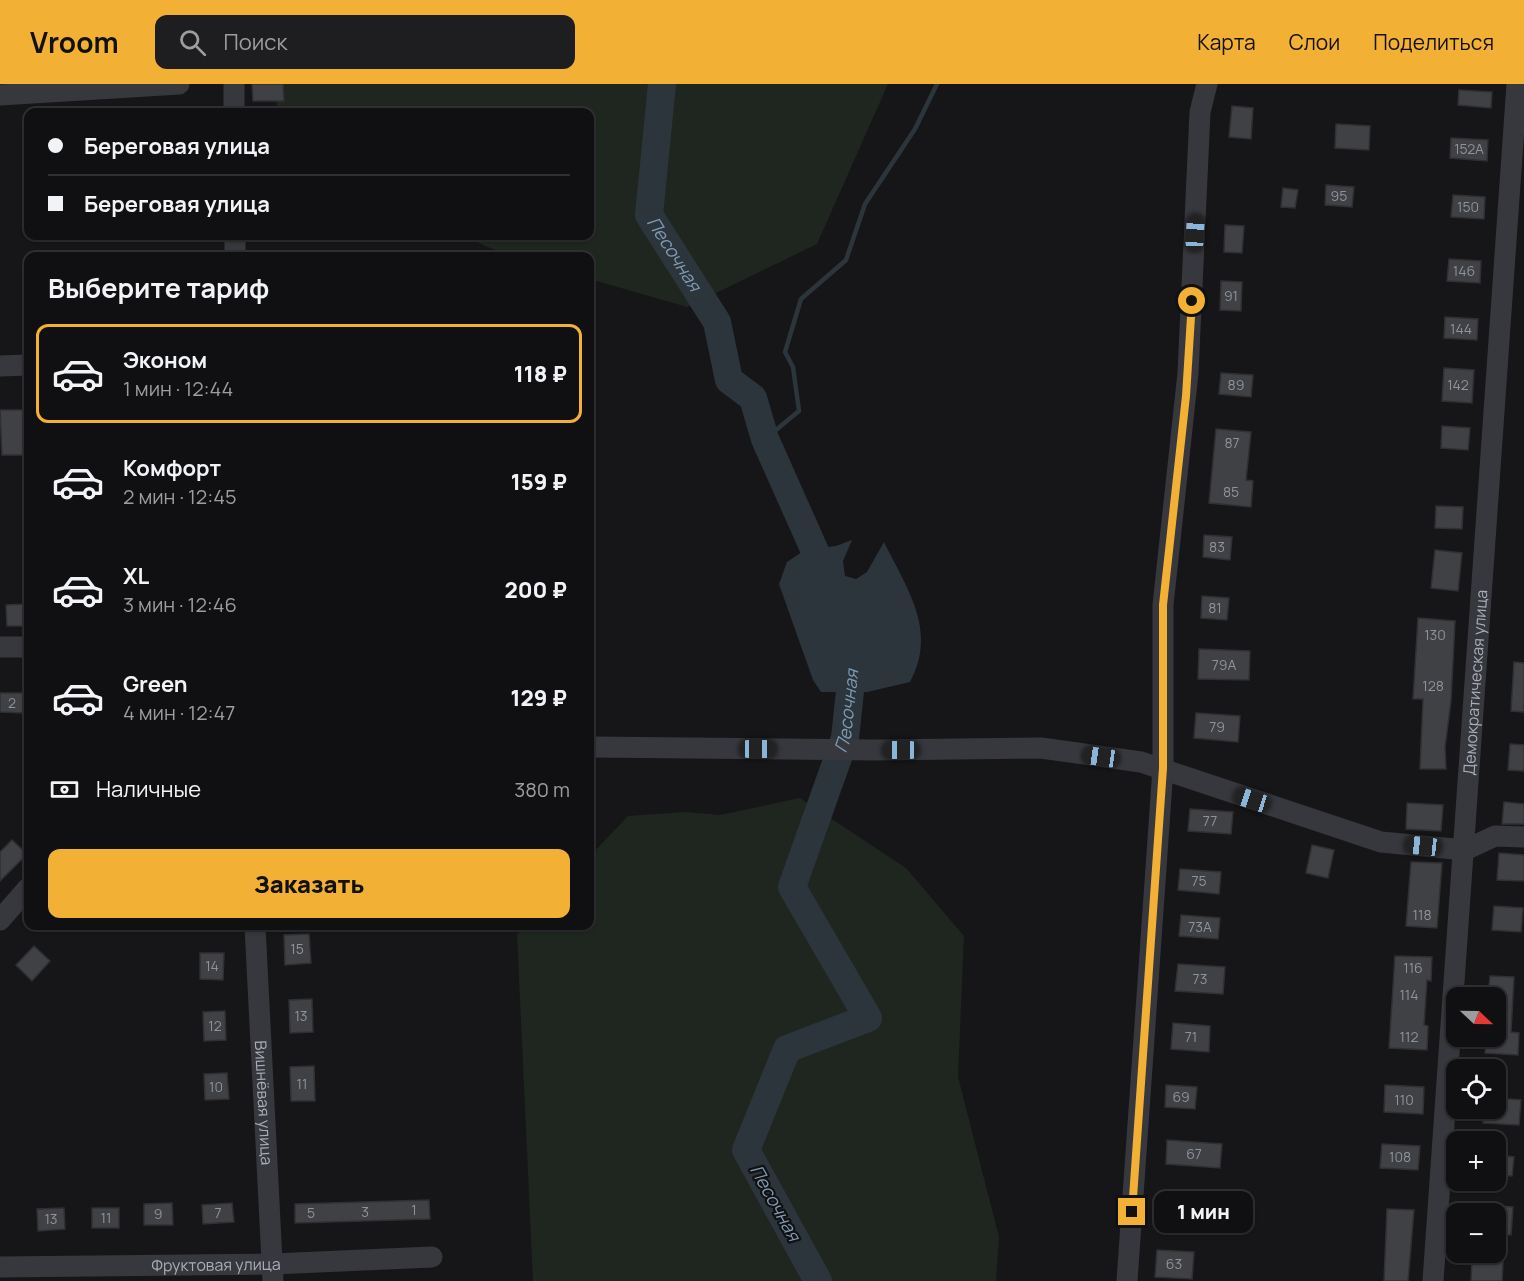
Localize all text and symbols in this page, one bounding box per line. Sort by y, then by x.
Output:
search box [155,15,575,69]
text: Vroom [30,23,119,61]
icon: search [176,26,209,59]
text: Поиск [224,27,287,57]
text: Карта [1197,28,1256,56]
text: Слои [1289,28,1340,56]
text: Поделиться [1373,28,1494,56]
text: Береговая улица [84,131,270,161]
house number: 152А [1454,139,1484,158]
house number: 95 [1331,186,1347,205]
text: Береговая улица [84,189,270,219]
house number: 150 [1457,197,1479,216]
water label: Песочная [642,212,708,297]
car [1185,215,1205,251]
house number: 146 [1453,261,1475,280]
text: Выберите тариф [48,269,269,306]
house number: 91 [1224,286,1238,305]
route start [1178,287,1205,314]
house number: 144 [1450,319,1472,338]
text: Эконом [123,345,207,375]
icon: car [51,347,105,401]
text: 118 ₽ [514,359,567,389]
text: 1 мин · 12:44 [123,375,233,402]
house number: 89 [1228,375,1244,394]
house number: 142 [1447,375,1469,394]
house number: 87 [1224,433,1240,452]
text: Комфорт [123,453,221,483]
icon: car [51,455,105,509]
text: 159 ₽ [511,467,567,497]
house number: 85 [1223,482,1239,501]
text: 2 мин · 12:45 [123,483,236,510]
house number: 83 [1209,537,1225,556]
text: XL [123,561,149,591]
icon: car [51,563,105,617]
text: 200 ₽ [504,575,567,605]
street label: Демократическая улица [1458,589,1492,776]
text: 3 мин · 12:46 [123,591,237,618]
house number: 81 [1208,598,1222,617]
house number: 130 [1424,625,1446,644]
house number: 79А [1212,655,1236,674]
water label: Песочная [828,666,864,756]
text: Green [123,669,188,699]
icon: car [51,671,105,725]
house number: 128 [1422,676,1444,695]
text: 129 ₽ [510,683,567,713]
house number: 2 [8,693,16,712]
text: 4 мин · 12:47 [123,699,235,726]
house number: 79 [1209,717,1225,736]
car [740,740,776,758]
car [883,741,919,759]
car [1082,746,1120,768]
icon: cash [48,773,81,806]
text: Наличные [96,774,201,804]
text: 380 m [514,776,570,803]
car [1232,786,1272,814]
house number: 77 [1203,811,1217,830]
car [1404,835,1442,857]
button: Заказать [48,849,570,918]
house number: 75 [1191,871,1207,890]
house number: 118 [1412,905,1432,924]
house number: 73А [1188,917,1212,936]
house number: 15 [290,939,304,958]
house number: 14 [205,956,219,975]
house number: 116 [1403,958,1423,977]
house number: 73 [1193,969,1207,988]
house number: 114 [1399,985,1419,1004]
north arrow [1446,987,1506,1047]
map controls [1446,987,1506,1263]
house number: 13 [294,1006,308,1025]
house number: 12 [208,1016,222,1035]
house number: 71 [1185,1027,1197,1046]
house number: 112 [1400,1027,1418,1046]
street label: Вишнёвая улица [250,1040,278,1166]
button: locate [1446,1059,1506,1119]
house number: 11 [297,1074,307,1093]
house number: 10 [209,1077,223,1096]
house number: 69 [1172,1087,1190,1106]
house number: 110 [1394,1090,1414,1109]
button: + [1446,1131,1506,1191]
house number: 67 [1186,1144,1202,1163]
house number: 108 [1389,1147,1411,1166]
water label: Песочная [745,1160,808,1247]
callout: 1 мин [1153,1191,1252,1233]
route end [1118,1198,1145,1225]
text: 1 мин [1177,1198,1230,1225]
house number: 1 [411,1200,417,1219]
house number: 3 [361,1202,369,1221]
house number: 7 [214,1203,222,1222]
house number: 5 [307,1203,315,1222]
button: − [1446,1203,1506,1263]
house number: 9 [154,1204,162,1223]
house number: 11 [101,1208,111,1227]
house number: 13 [44,1209,58,1228]
street label: Фруктовая улица [151,1253,281,1276]
house number: 63 [1166,1254,1182,1273]

